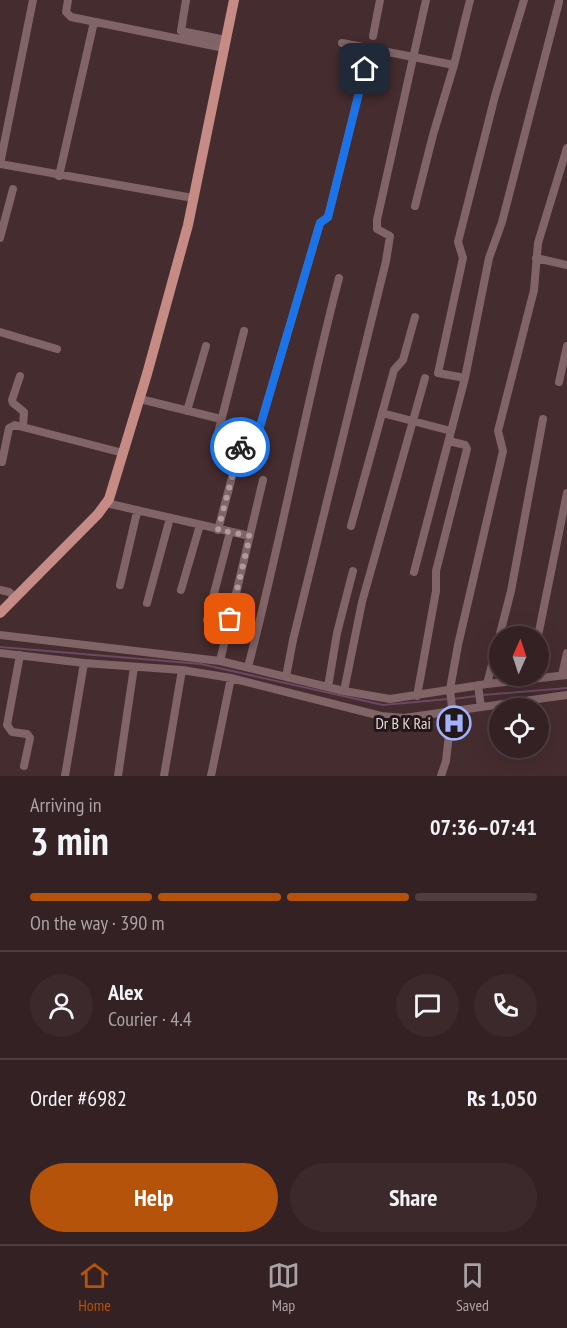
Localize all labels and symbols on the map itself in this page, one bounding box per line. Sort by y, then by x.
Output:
pin [339,43,390,94]
courier [210,417,270,477]
pin [204,593,255,644]
north arrow [489,626,549,686]
hospital icon: Dr B K Rai [436,705,472,741]
place label: Dr B K Rai [375,713,431,733]

